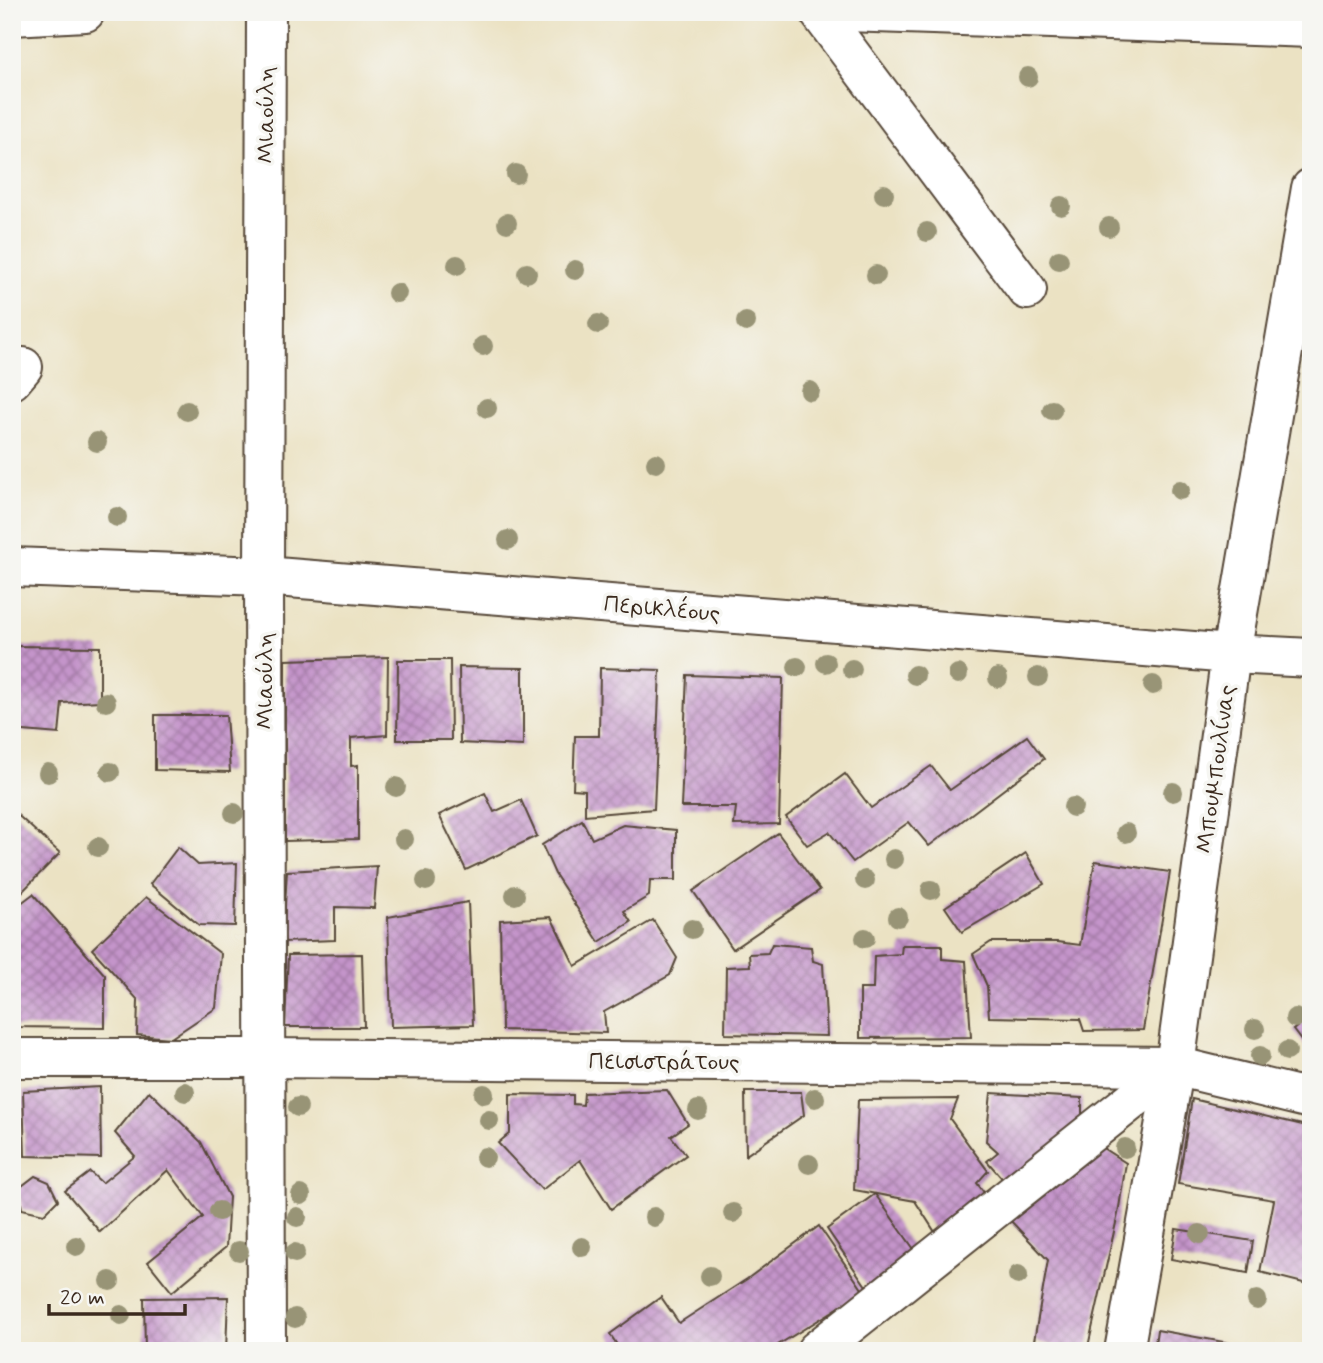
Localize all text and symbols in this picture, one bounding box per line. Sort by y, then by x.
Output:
street label: Μιαούλη [251,66,282,164]
street label: Περικλέους [602,588,721,630]
street label: Μιαούλη [250,632,281,730]
street label: Μπουμπουλίνας [1189,683,1244,856]
street label: Πεισιστράτους [588,1047,740,1078]
scale bar [49,1272,186,1316]
text: 20 m [60,1284,105,1312]

